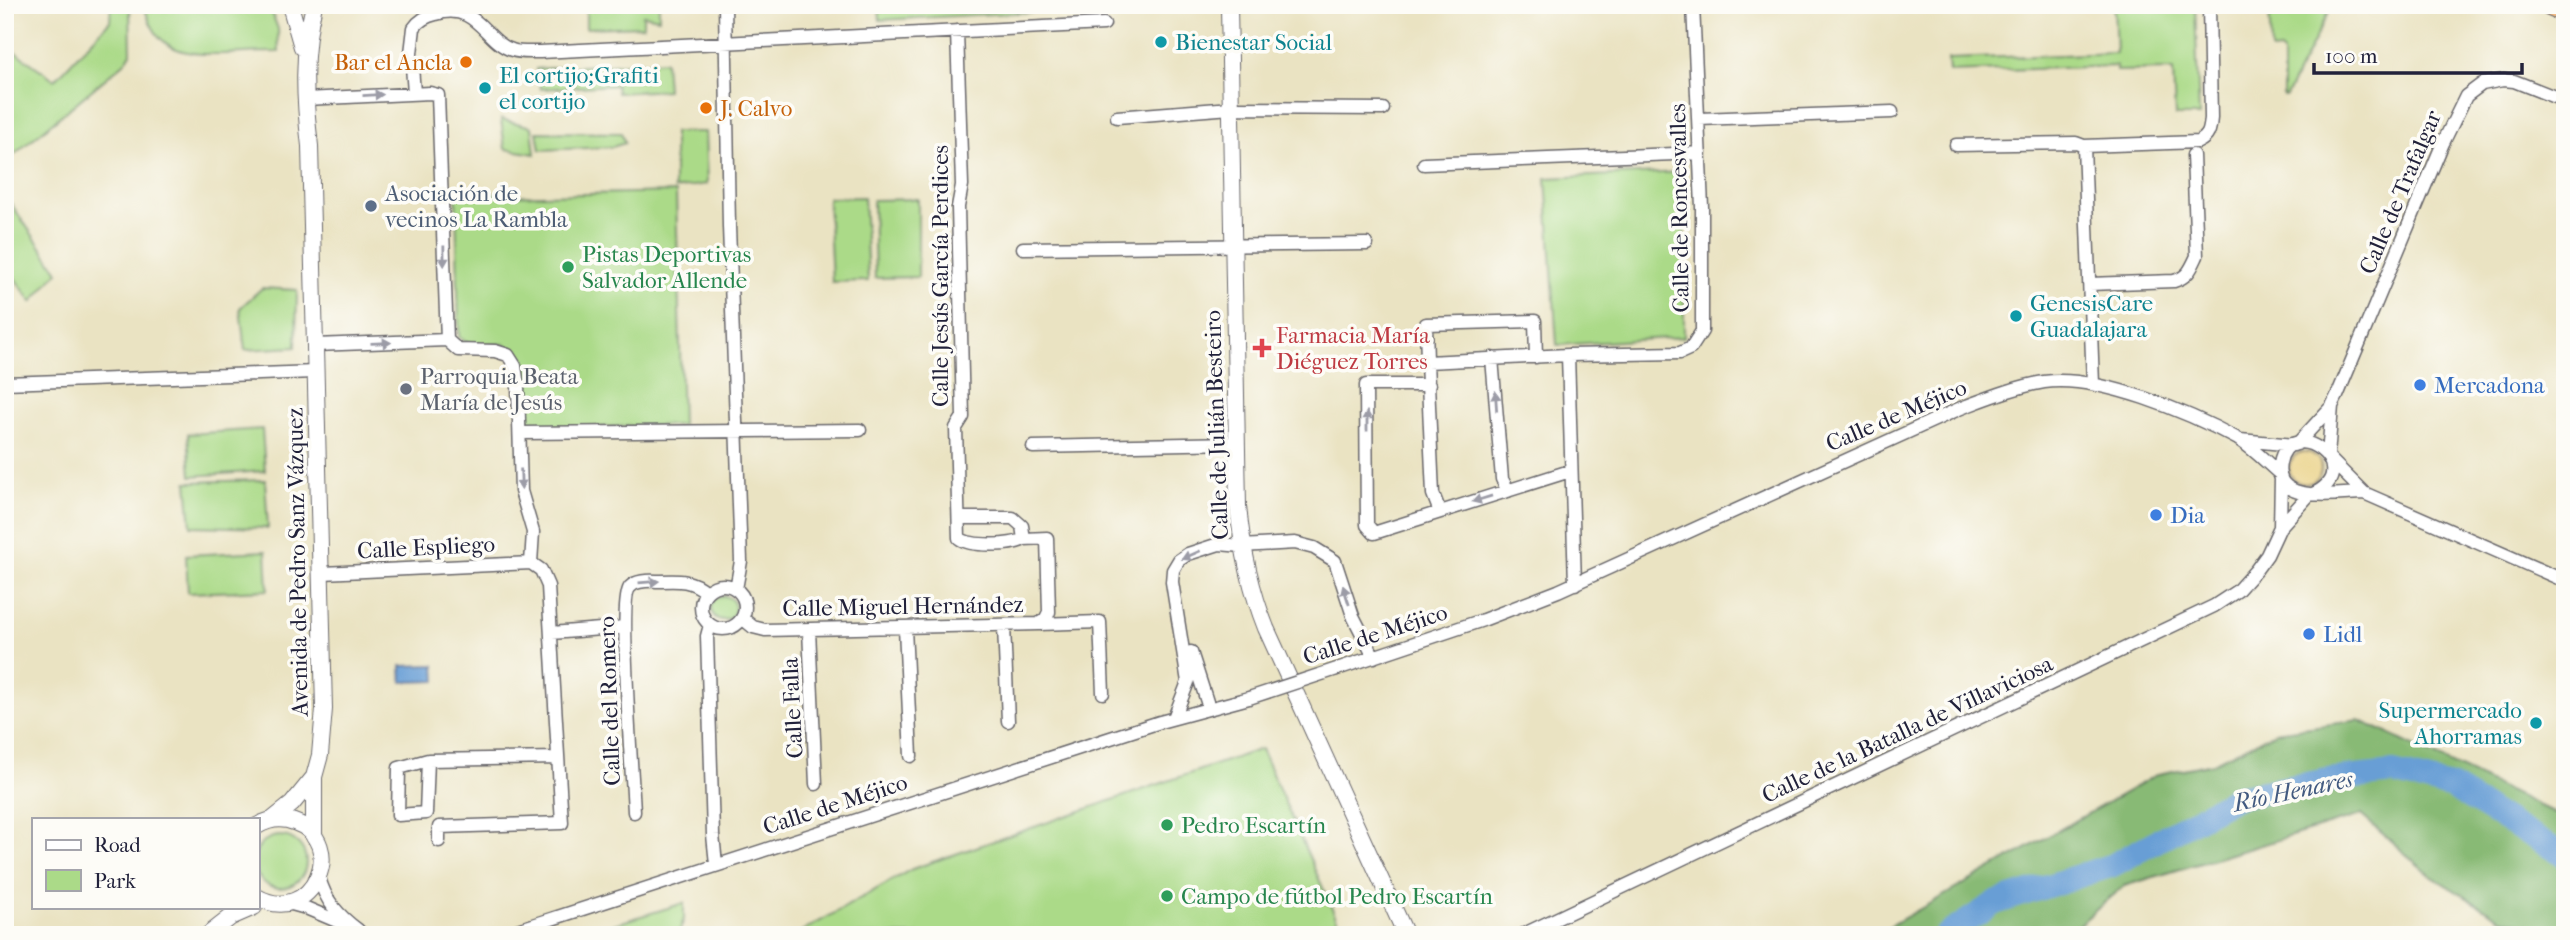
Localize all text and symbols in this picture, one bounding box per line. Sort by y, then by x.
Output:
place label: Bienestar Social [1175,29,1333,56]
scale bar [2314,32,2523,76]
marker: Bienestar Social [1153,34,1169,50]
text: 100 m [2325,44,2378,68]
place label: Bar el Ancla [334,49,452,76]
marker: Bar el Ancla [458,54,474,70]
place label: El cortijo;Grafiti el cortijo [499,62,659,115]
marker: El cortijo;Grafiti el cortijo [477,80,493,96]
one-way arrow [362,90,384,101]
place label: J. Calvo [718,95,792,122]
marker: J. Calvo [698,100,714,116]
street label: Calle de Roncesvalles [1664,103,1695,313]
street label: Calle de Trafalgar [2354,106,2447,278]
street label: Calle Jesús García Perdices [927,145,954,407]
place label: Asociación de vecinos La Rambla [384,180,568,233]
marker: Asociación de vecinos La Rambla [363,198,379,214]
place label: Pistas Deportivas Salvador Allende [582,241,751,294]
one-way arrow [438,245,449,267]
marker: Pistas Deportivas Salvador Allende [560,259,576,275]
place label: GenesisCare Guadalajara [2030,290,2153,343]
marker: GenesisCare Guadalajara [2008,308,2024,324]
street label: Calle de Julián Besteiro [1199,310,1234,540]
place label: Farmacia María Diéguez Torres [1276,322,1430,375]
one-way arrow [370,337,392,348]
marker: Farmacia María Diéguez Torres [1254,340,1270,356]
place label: Parroquia Beata María de Jesús [420,363,579,416]
place label: Mercadona [2434,372,2545,399]
street label: Calle de Méjico [1822,374,1971,457]
marker: Mercadona [2412,377,2428,393]
marker: Parroquia Beata María de Jesús [398,381,414,397]
one-way arrow [1490,390,1501,412]
street label: Avenida de Pedro Sanz Vázquez [281,407,314,718]
one-way arrow [1361,409,1372,431]
one-way arrow [515,468,527,490]
one-way arrow [1471,494,1492,505]
place label: Dia [2170,502,2205,529]
marker: Dia [2148,507,2164,523]
street label: Calle Espliego [356,530,496,565]
one-way arrow [1180,549,1201,560]
one-way arrow [638,576,660,587]
one-way arrow [1340,584,1351,605]
street label: Calle Miguel Hernández [782,591,1024,622]
street label: Calle de Méjico [1300,598,1451,671]
street label: Calle del Romero [593,616,626,786]
place label: Lidl [2323,621,2363,648]
marker: Lidl [2301,626,2317,642]
street label: Calle de la Batalla de Villaviciosa [1758,650,2057,809]
street label: Calle Falla [776,656,809,759]
place label: Supermercado Ahorramas [2378,697,2522,750]
marker: Supermercado Ahorramas [2528,715,2544,731]
water label: Río Henares [2229,765,2356,818]
street label: Calle de Méjico [760,768,911,841]
place label: Pedro Escartín [1181,812,1327,839]
marker: Pedro Escartín [1159,817,1175,833]
legend [32,818,259,908]
text: Road [94,833,141,857]
text: Park [94,869,136,893]
place label: Campo de fútbol Pedro Escartín [1181,883,1494,910]
marker: Campo de fútbol Pedro Escartín [1159,888,1175,904]

